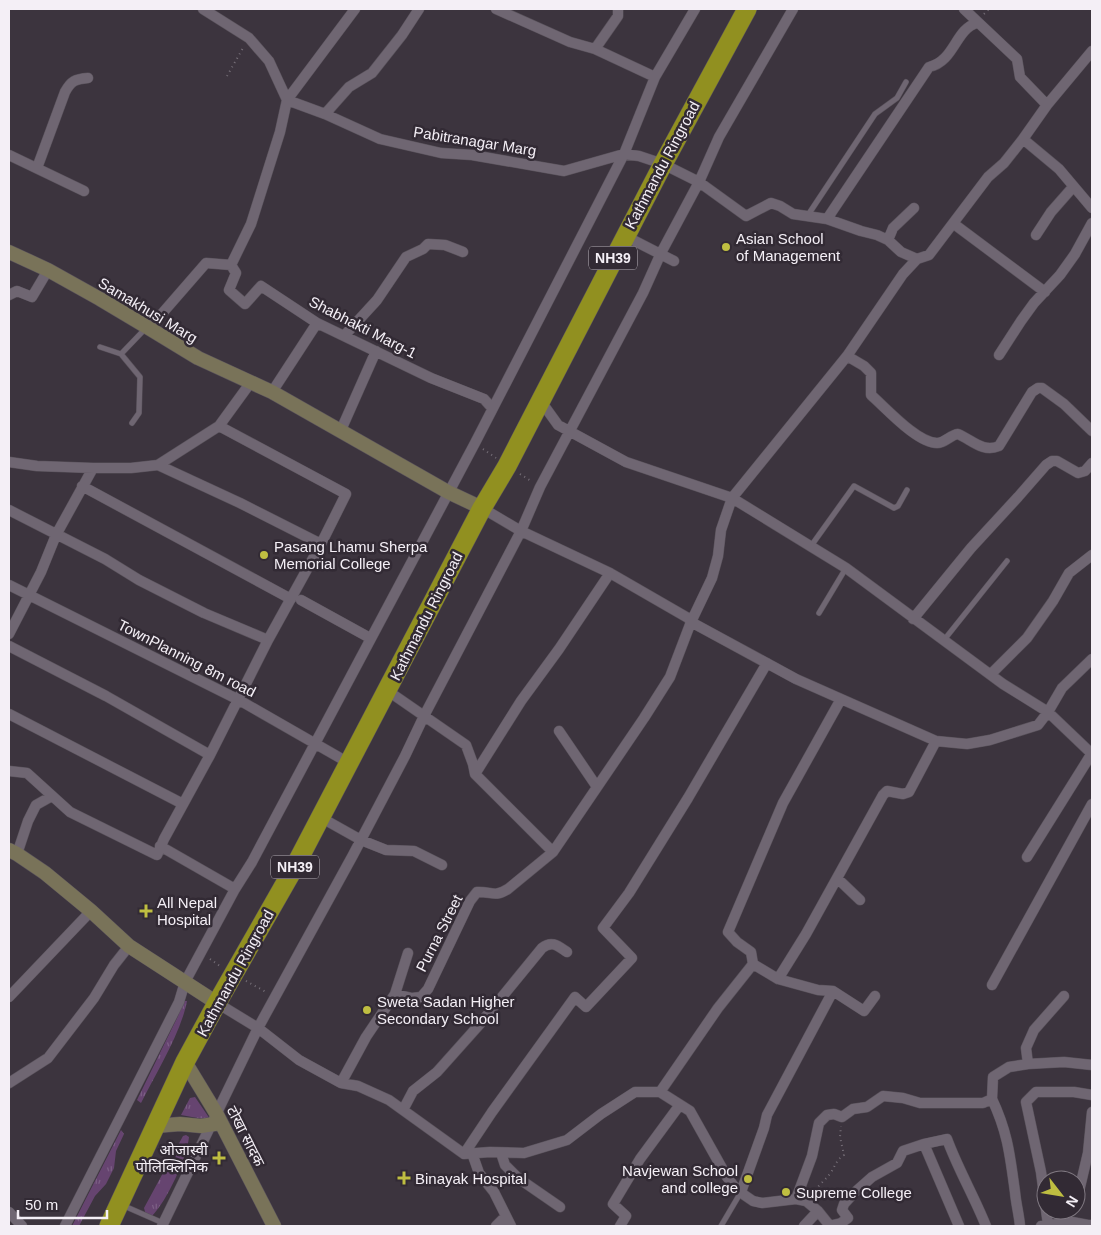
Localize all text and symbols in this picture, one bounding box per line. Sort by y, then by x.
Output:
street label: Kathmandu Ringroad [621,98,703,232]
street label: Pabitranagar Marg [412,123,538,159]
place label: Asian School of Management [736,230,841,264]
marker: Asian School of Management [720,241,732,253]
road number: NH39 [589,247,637,270]
street label: Samakhusi Marg [95,274,201,346]
street label: Shabhakti Marg-1 [306,293,420,361]
place label: Pasang Lhamu Sherpa Memorial College [274,538,428,572]
marker: Pasang Lhamu Sherpa Memorial College [258,549,270,561]
street label: Kathmandu Ringroad [386,549,466,683]
street label: TownPlanning 8m road [115,616,259,700]
road number: NH39 [271,856,319,879]
street label: Purna Street [412,891,466,974]
place label: All Nepal Hospital [157,894,217,928]
marker: All Nepal Hospital [139,904,153,918]
street label: Kathmandu Ringroad [193,907,277,1039]
place label: Sweta Sadan Higher Secondary School [377,993,515,1027]
marker: Sweta Sadan Higher Secondary School [361,1004,373,1016]
street label: टोखा सादक [224,1103,269,1169]
place label: ओजास्वी पोलिक्लिनिक [136,1141,209,1175]
marker: ओजास्वी पोलिक्लिनिक [212,1151,226,1165]
place label: Navjewan School and college [622,1162,738,1196]
place label: Binayak Hospital [415,1170,527,1187]
north arrow [1036,1170,1086,1220]
marker: Binayak Hospital [397,1171,411,1185]
marker: Navjewan School and college [742,1173,754,1185]
place label: Supreme College [796,1184,912,1201]
marker: Supreme College [780,1186,792,1198]
scale bar [18,1188,106,1220]
text: N [1063,1193,1082,1210]
text: 50 m [25,1196,58,1213]

